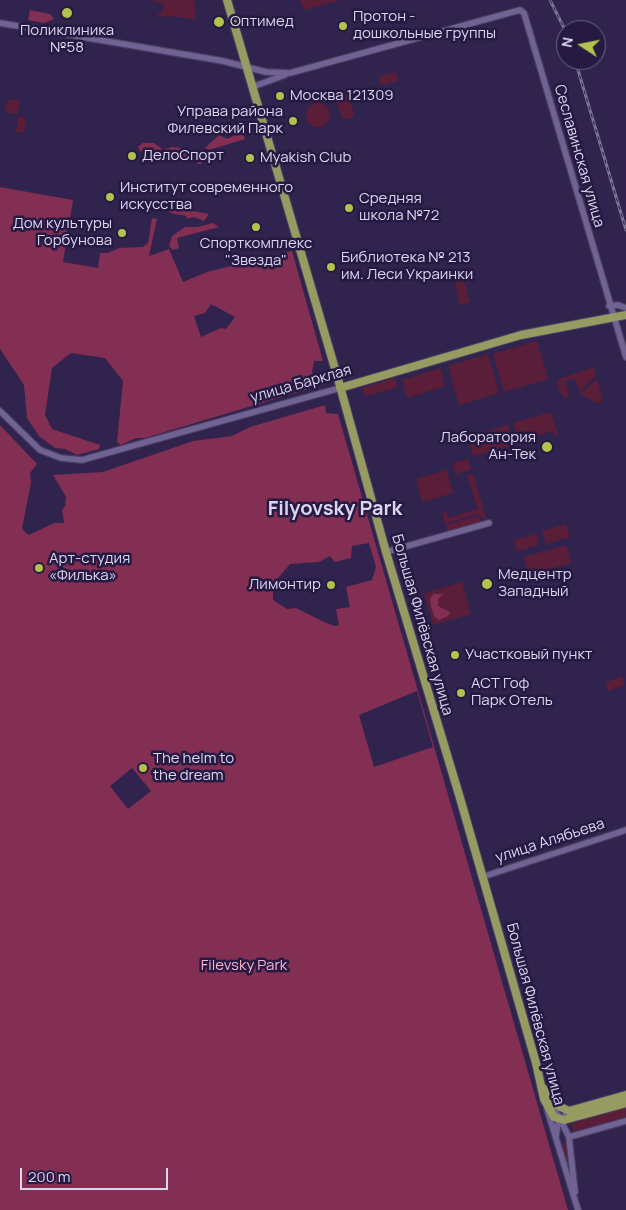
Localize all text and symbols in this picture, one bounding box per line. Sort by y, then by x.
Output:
marker: Поликлиника №58 [60,6,74,20]
place label: Протон - дошкольные группы [353,8,496,43]
place label: Оптимед [230,13,294,31]
marker: Оптимед [212,15,226,29]
marker: Протон - дошкольные группы [337,20,349,32]
north arrow [556,20,606,70]
place label: Поликлиника №58 [20,22,114,57]
text: N [556,35,577,49]
street label: Сеславинская улица [550,83,608,229]
place label: Москва 121309 [290,87,394,105]
marker: Москва 121309 [274,90,286,102]
place label: Управа района Филевский Парк [168,103,283,138]
marker: Управа района Филевский Парк [287,115,299,127]
place label: ДелоСпорт [142,147,224,165]
place label: Myakish Club [260,149,351,167]
marker: ДелоСпорт [126,150,138,162]
marker: Myakish Club [244,152,256,164]
place label: Институт современного искусства [120,179,293,214]
place label: Средняя школа №72 [359,190,439,225]
marker: Институт современного искусства [104,191,116,203]
marker: Средняя школа №72 [343,202,355,214]
place label: Дом культуры Горбунова [13,215,112,250]
marker: Спорткомплекс "Звезда" [250,221,262,233]
marker: Дом культуры Горбунова [116,227,128,239]
place label: Спорткомплекс "Звезда" [200,235,312,270]
place label: Библиотека № 213 им. Леси Украинки [341,249,473,284]
marker: Библиотека № 213 им. Леси Украинки [325,261,337,273]
street label: улица Барклая [248,361,354,407]
place label: Лаборатория Ан-Тек [440,429,536,464]
marker: Лаборатория Ан-Тек [540,440,554,454]
district label: Filyovsky Park [268,497,402,521]
street label: Большая Филёвская улица [387,532,457,718]
place label: Арт-студия «Филька» [49,550,130,585]
marker: Арт-студия «Филька» [33,562,45,574]
place label: Медцентр Западный [498,566,572,601]
place label: Лимонтир [249,576,321,594]
marker: Медцентр Западный [480,577,494,591]
marker: Лимонтир [325,579,337,591]
place label: Участковый пункт [465,646,592,664]
marker: Участковый пункт [449,649,461,661]
place label: АСТ Гоф Парк Отель [471,675,553,710]
marker: АСТ Гоф Парк Отель [455,687,467,699]
place label: The helm to the dream [153,750,234,785]
marker: The helm to the dream [137,762,149,774]
street label: улица Алябьева [493,815,607,867]
street label: Большая Филёвская улица [502,921,568,1107]
park label: Filevsky Park [201,957,287,975]
scale bar [22,1158,170,1190]
text: 200 m [28,1166,71,1187]

